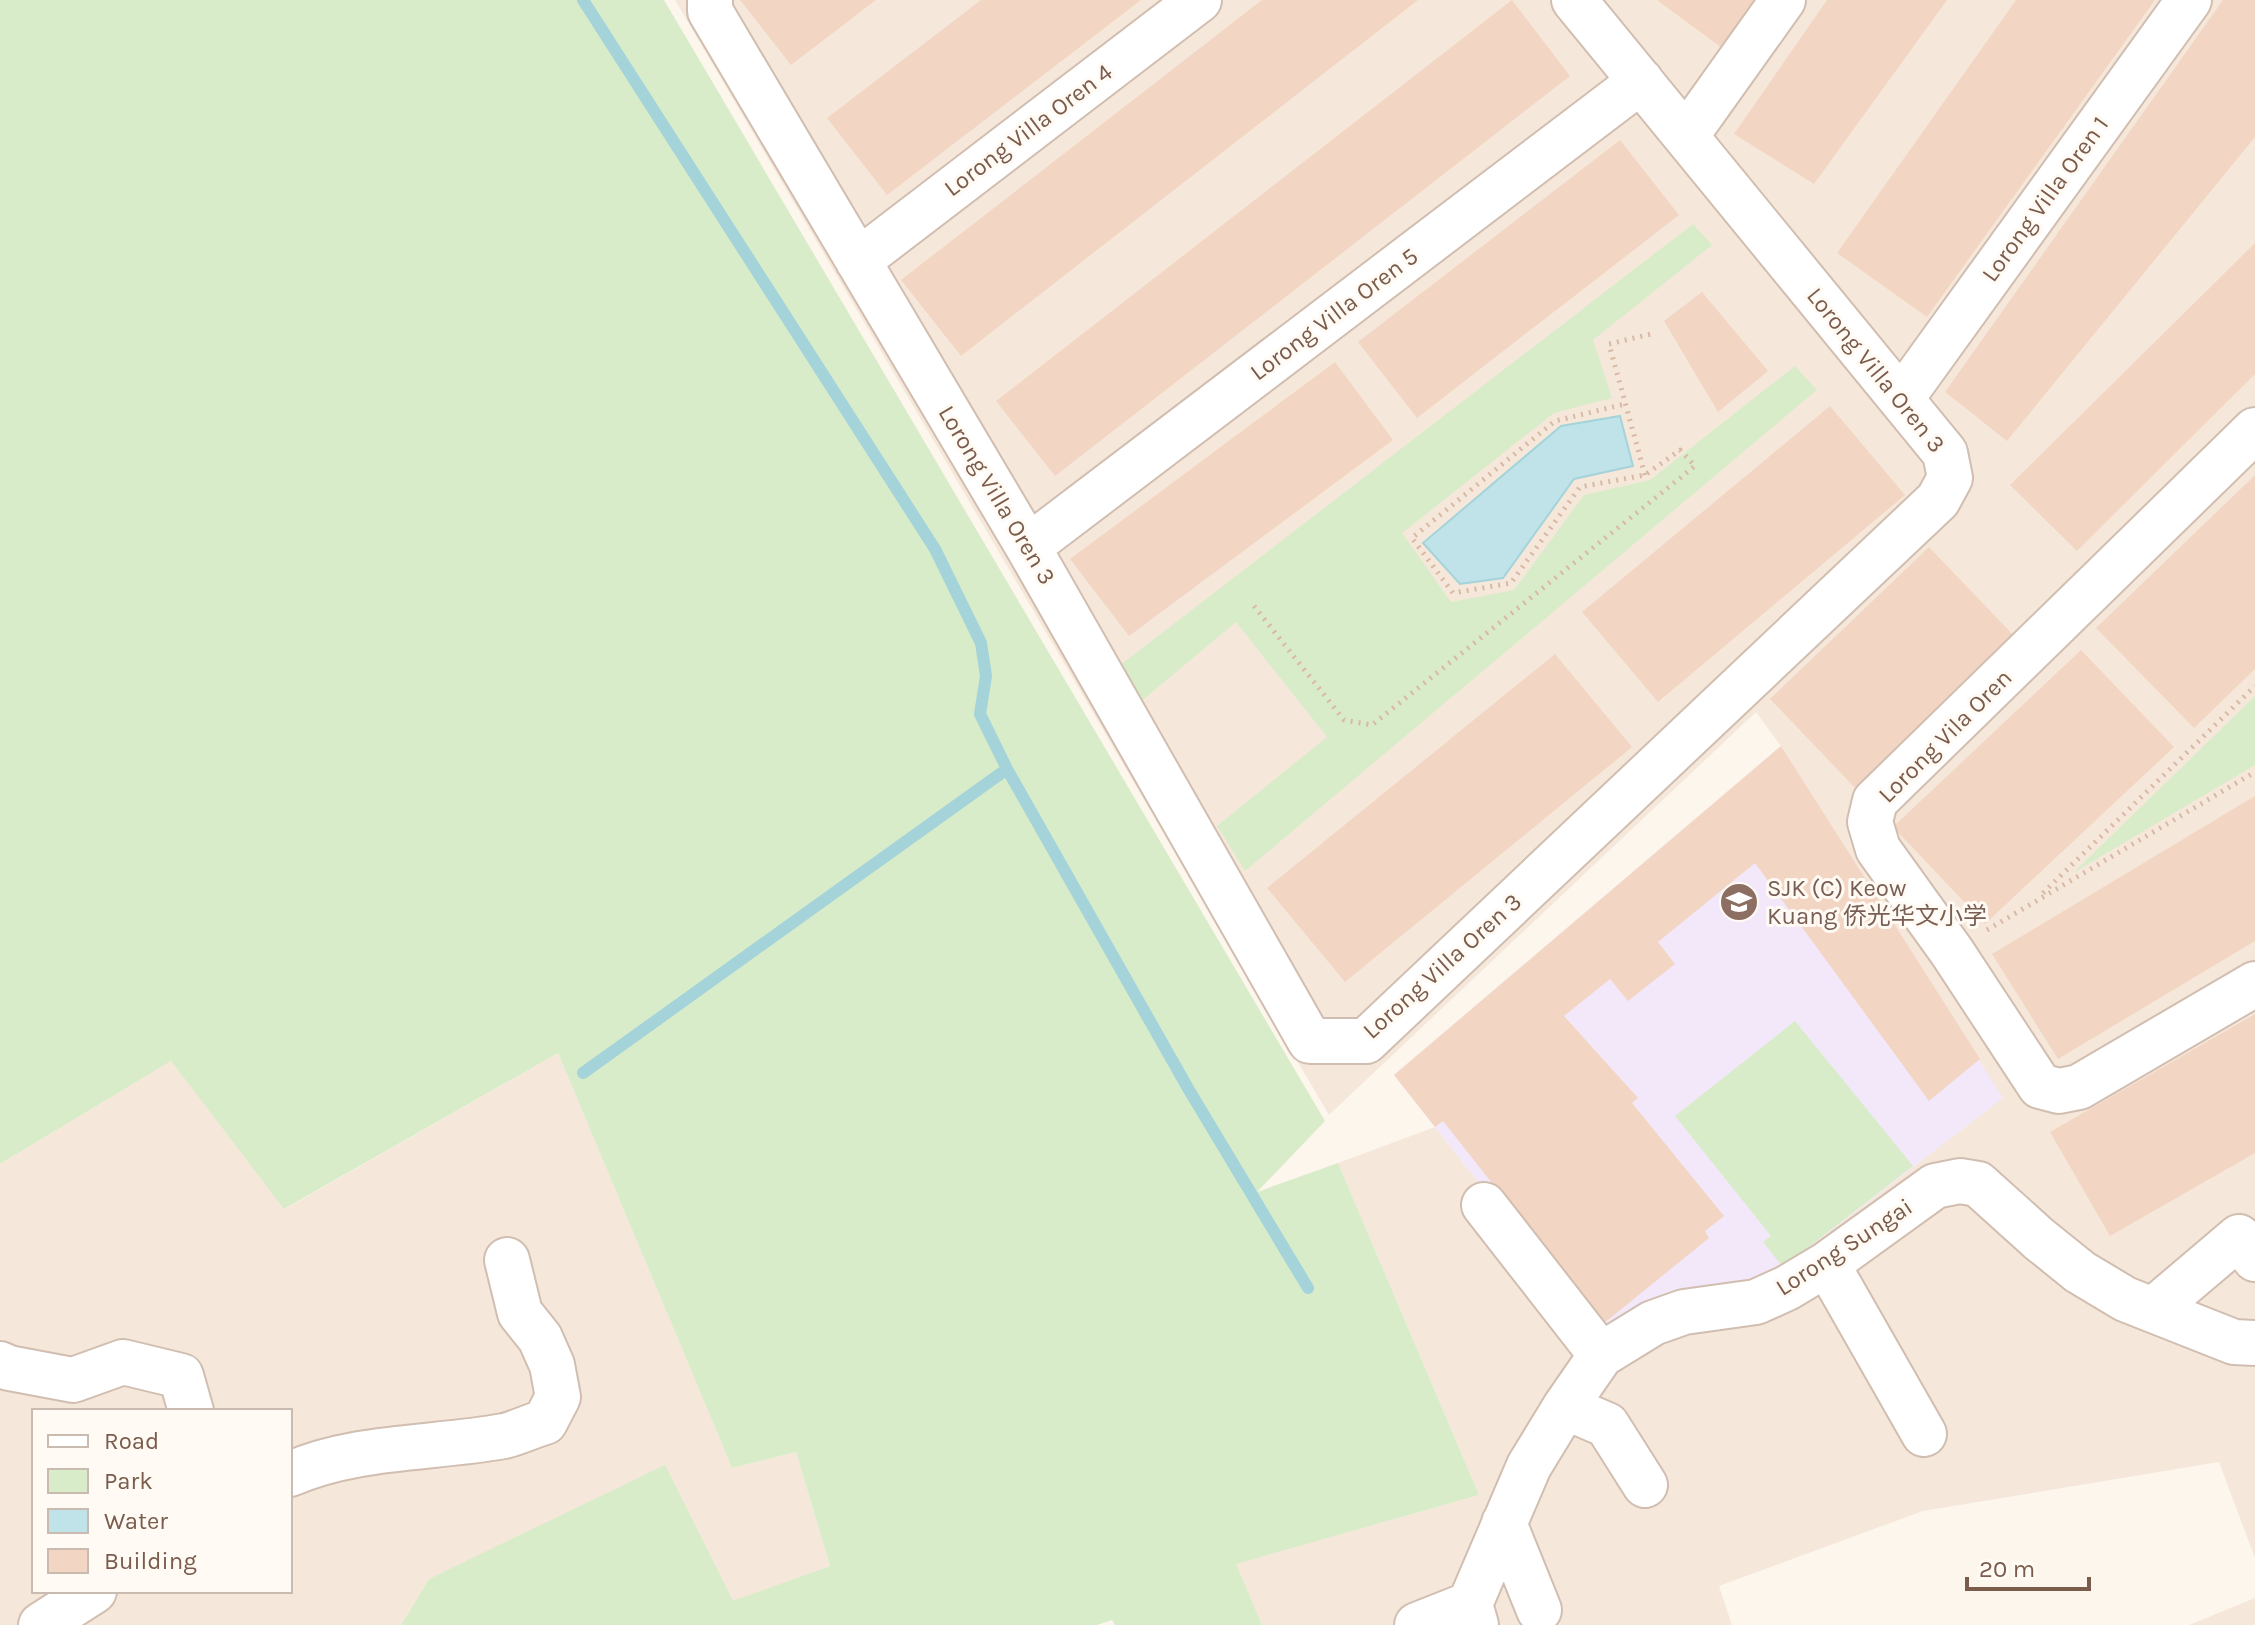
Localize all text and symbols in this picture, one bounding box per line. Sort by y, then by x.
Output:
street label: Lorong Villa Oren 4 [939,58,1117,202]
street label: Lorong Villa Oren 1 [1976,111,2114,287]
street label: Lorong Villa Oren 5 [1244,242,1424,386]
street label: Lorong Villa Oren 3 [1801,282,1951,458]
street label: Lorong Villa Oren 3 [933,400,1061,590]
street label: Lorong Vila Oren [1872,663,2018,809]
place label: SJK (C) Keow Kuang 侨光华文小学 [1767,874,1987,930]
school or university icon: SJK (C) Keow Kuang 侨光华文小学 [1718,881,1760,923]
street label: Lorong Villa Oren 3 [1357,887,1527,1045]
street label: Lorong Sungai [1770,1192,1918,1302]
legend [32,1409,292,1593]
text: Road [104,1427,159,1455]
text: Park [104,1467,153,1495]
text: Water [104,1507,168,1535]
scale bar [1967,1541,2089,1591]
text: Building [104,1547,197,1575]
text: 20 m [1979,1555,2035,1583]

